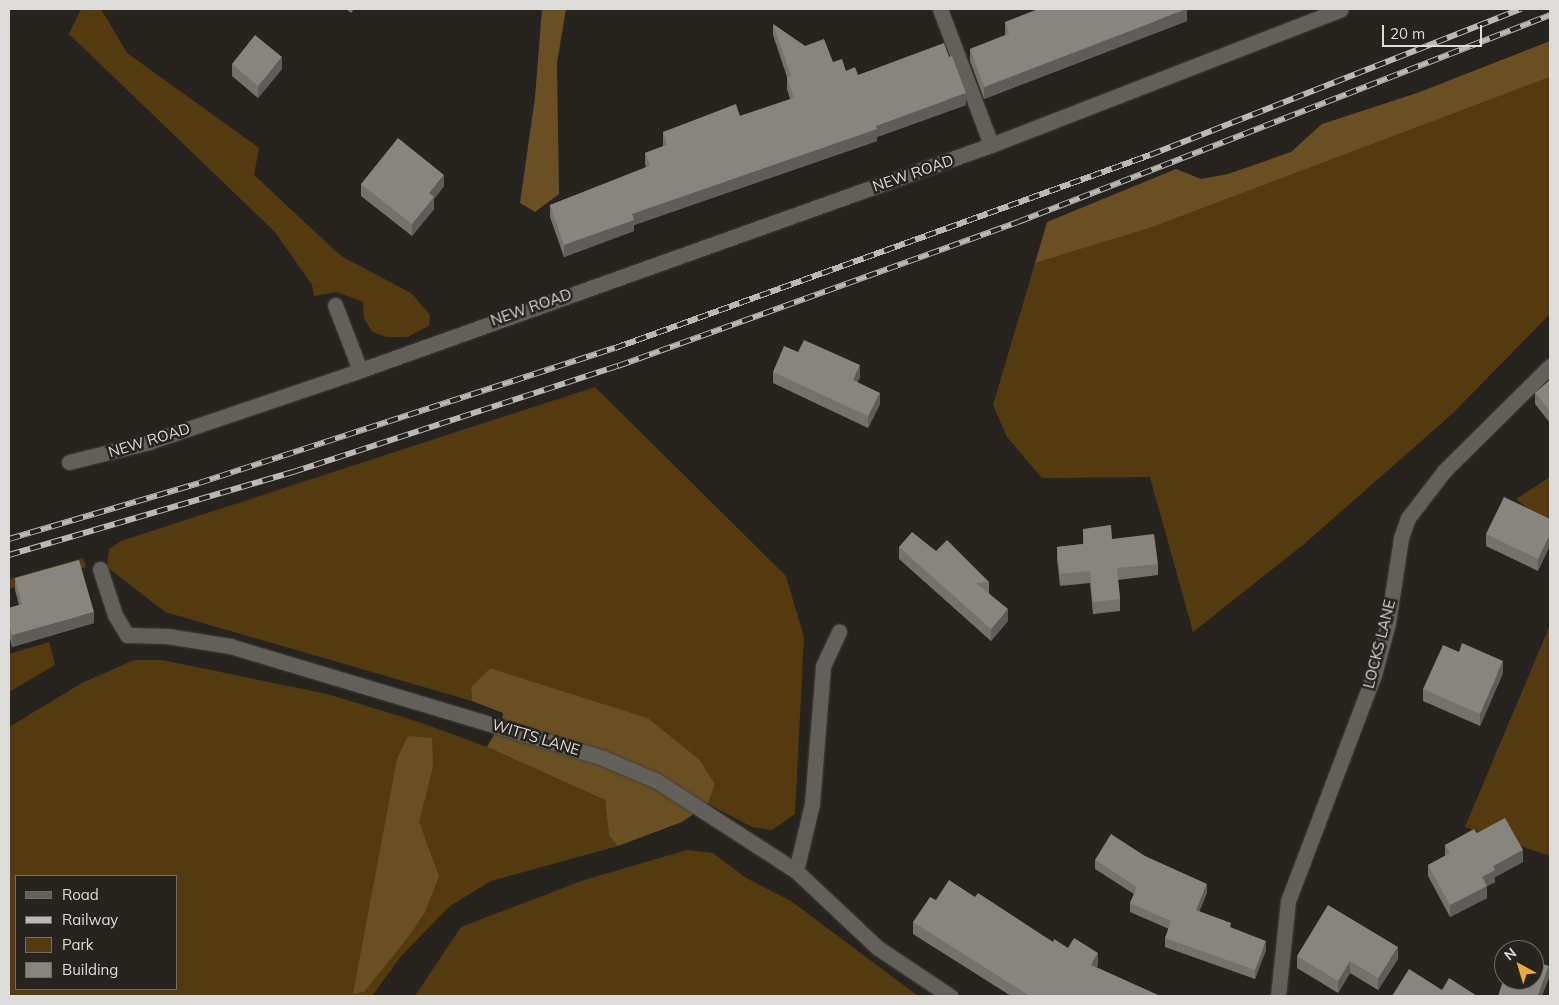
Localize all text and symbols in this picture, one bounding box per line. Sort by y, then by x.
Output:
scale bar [1384,15,1484,47]
text: 20 m [1390,24,1425,43]
street label: NEW ROAD [870,151,956,195]
street label: NEW ROAD [488,285,574,329]
street label: NEW ROAD [106,419,192,461]
street label: LOCKS LANE [1359,598,1399,690]
street label: WITTS LANE [490,715,582,759]
legend [15,875,178,990]
text: Road [62,885,99,904]
text: Railway [62,910,118,929]
text: Park [62,935,94,954]
north arrow [1494,940,1544,990]
text: N [1500,944,1520,964]
text: Building [62,960,118,979]

